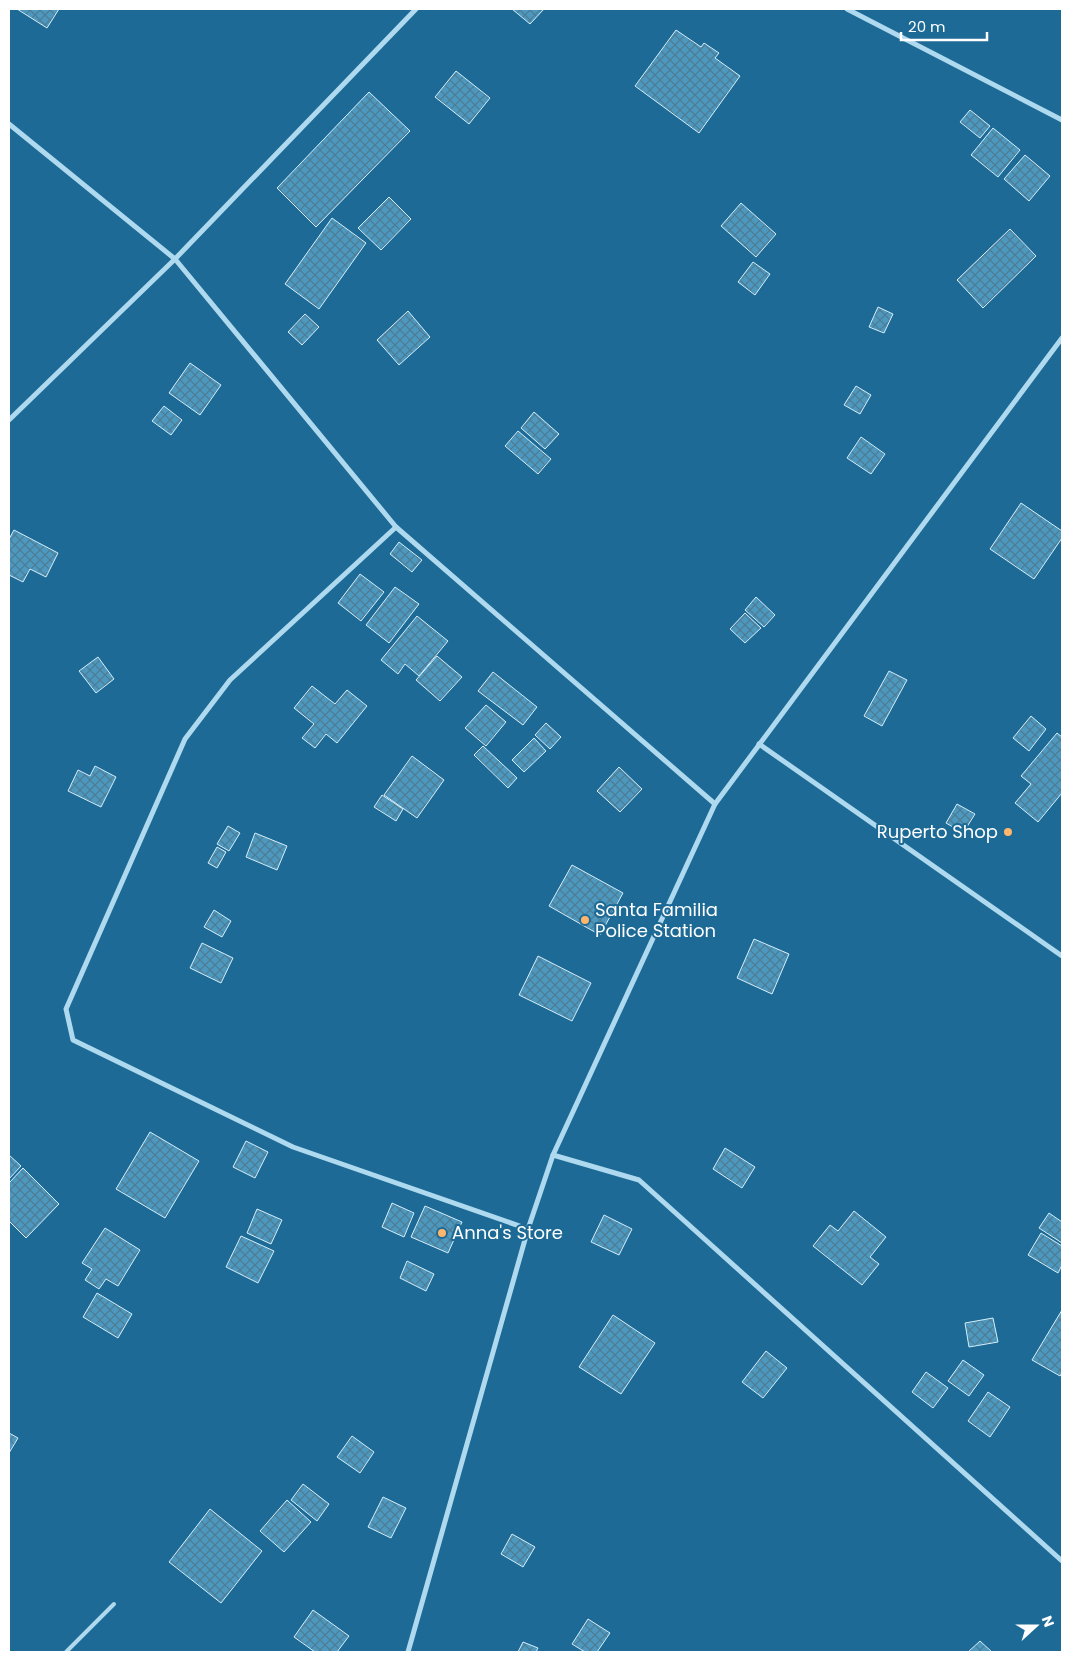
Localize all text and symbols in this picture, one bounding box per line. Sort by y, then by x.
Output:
scale bar [901,10,987,42]
text: 20 m [908,16,946,37]
place label: Ruperto Shop [877,819,998,844]
marker: Ruperto Shop [1002,826,1014,838]
place label: Santa Familia Police Station [595,897,718,943]
marker: Santa Familia Police Station [579,914,591,926]
place label: Anna's Store [452,1220,563,1245]
marker: Anna's Store [436,1227,448,1239]
north arrow [1011,1601,1061,1651]
text: N [1037,1613,1059,1630]

